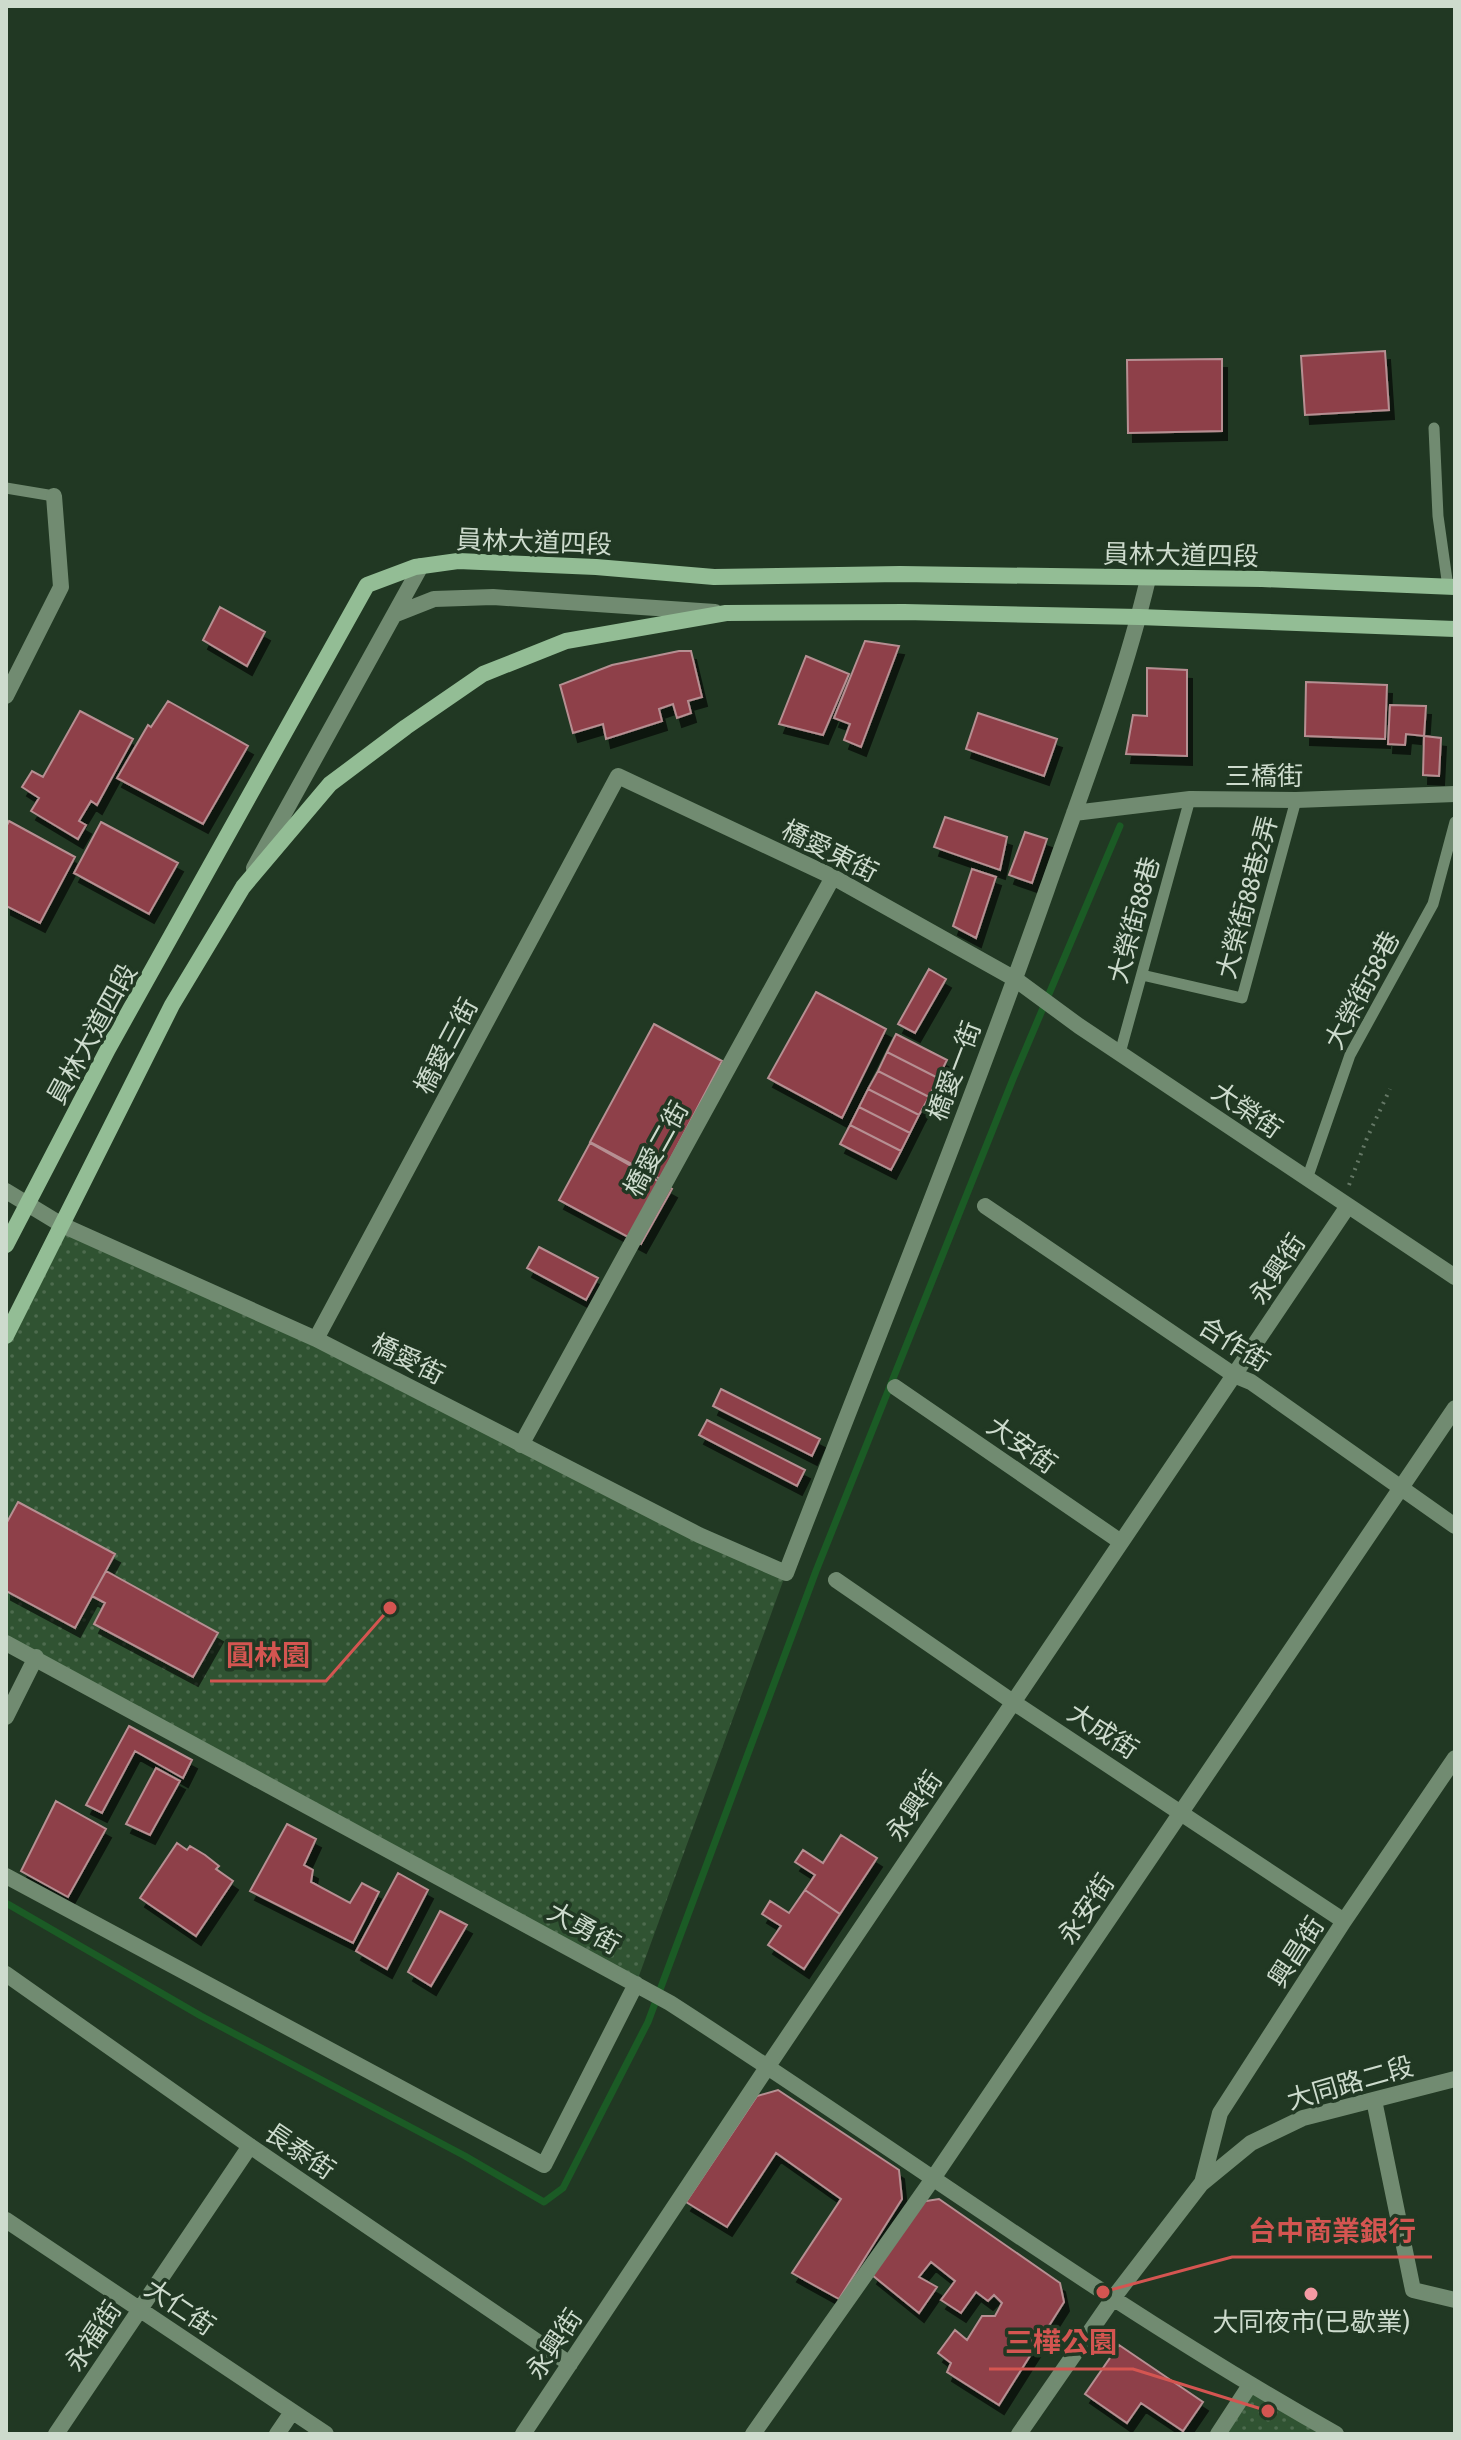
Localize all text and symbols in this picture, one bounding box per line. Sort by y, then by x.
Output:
street label: 員林大道四段 [455,524,612,561]
street label: 員林大道四段 [1103,539,1259,572]
street label: 三橋街 [1225,761,1303,792]
street label: 大榮街88巷2弄 [1211,812,1284,982]
street label: 橋愛東街 [776,814,883,889]
street label: 大榮街88巷 [1103,853,1166,987]
street label: 大榮街58巷 [1318,926,1406,1054]
street label: 員林大道四段 [41,959,144,1110]
street label: 橋愛三街 [408,993,485,1099]
street label: 橋愛一街 [921,1017,988,1125]
street label: 大榮街 [1206,1076,1288,1145]
street label: 橋愛二街 [618,1096,695,1202]
street label: 永興街 [1243,1228,1312,1310]
street label: 合作街 [1192,1311,1275,1378]
street label: 橋愛街 [366,1328,450,1391]
street label: 大安街 [981,1410,1063,1480]
callout: 圓林園 [210,1629,326,1681]
text: 圓林園 [226,1639,310,1672]
street label: 大成街 [1062,1697,1144,1766]
street label: 永興街 [880,1765,949,1847]
street label: 永安街 [1052,1868,1121,1950]
street label: 大勇街 [542,1896,625,1961]
street label: 興昌街 [1262,1911,1331,1993]
street label: 大同路二段 [1283,2051,1417,2116]
street label: 長泰街 [259,2117,341,2186]
callout: 台中商業銀行 [1232,2205,1432,2257]
text: 台中商業銀行 [1248,2215,1416,2248]
street label: 大仁街 [139,2273,221,2342]
marker: 大同夜市(已歇業) [1302,2285,1320,2303]
street label: 永福街 [59,2295,128,2377]
street label: 永興街 [520,2303,589,2385]
place label: 大同夜市(已歇業) [1212,2307,1410,2338]
callout: 三樺公園 [989,2317,1133,2369]
text: 三樺公園 [1005,2326,1117,2359]

